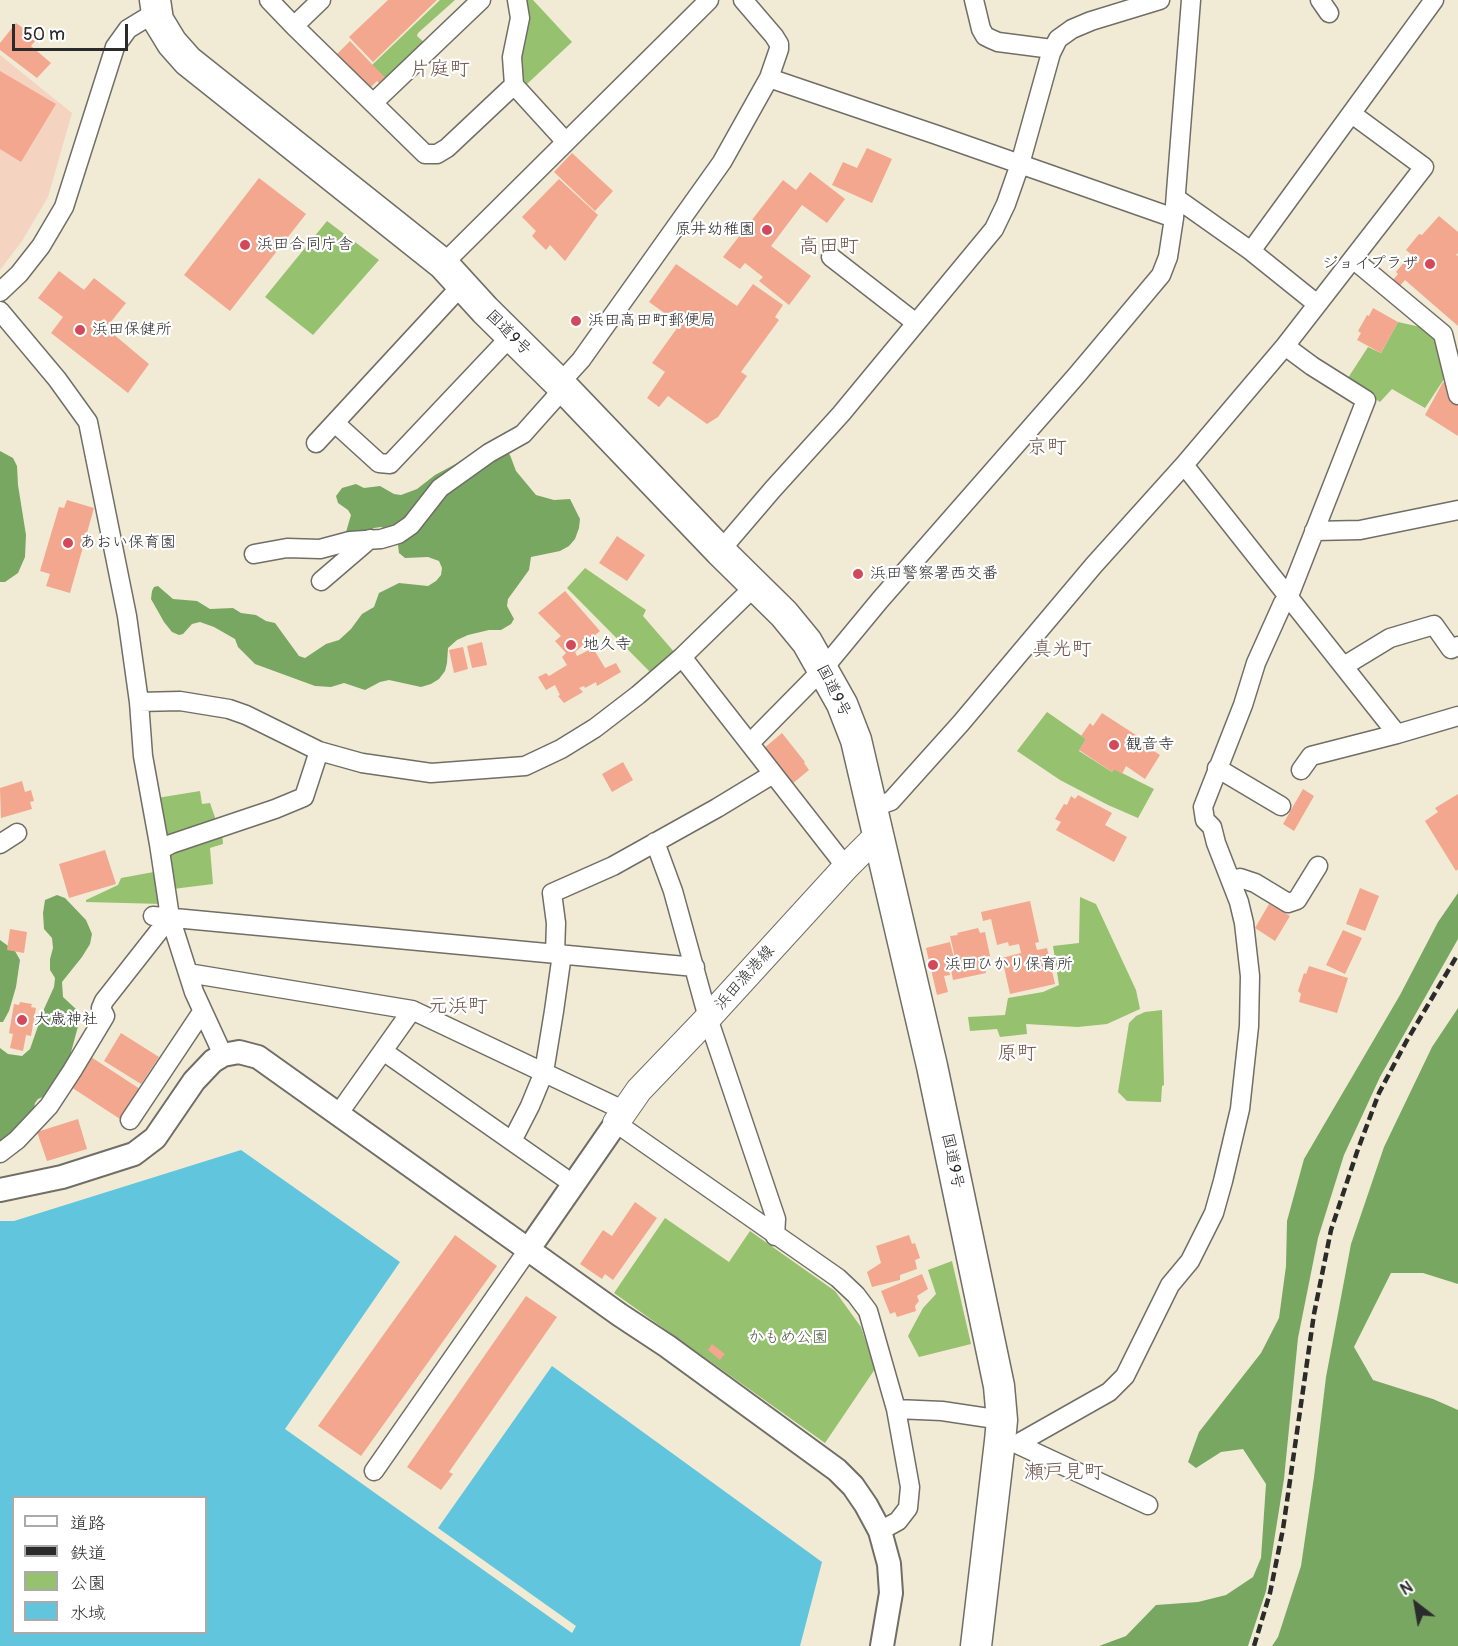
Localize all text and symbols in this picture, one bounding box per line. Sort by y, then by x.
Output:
scale bar [15,12,130,50]
text: 50 m [23,23,65,46]
district label: 片庭町 [410,58,470,82]
place label: 原井幼稚園 [675,220,755,240]
marker: 原井幼稚園 [760,223,774,237]
place label: 浜田合同庁舎 [257,235,353,255]
district label: 高田町 [799,235,859,259]
marker: 浜田合同庁舎 [238,238,252,252]
place label: ジョイプラザ [1322,254,1418,274]
marker: ジョイプラザ [1423,257,1437,271]
street label: 国道9号 [481,306,535,360]
place label: 浜田高田町郵便局 [588,311,716,331]
marker: 浜田高田町郵便局 [569,314,583,328]
place label: 浜田保健所 [92,320,172,340]
marker: 浜田保健所 [73,323,87,337]
district label: 京町 [1027,436,1067,460]
place label: あおい保育園 [80,533,176,553]
marker: あおい保育園 [61,536,75,550]
place label: 浜田警察署西交番 [870,564,998,584]
marker: 浜田警察署西交番 [851,567,865,581]
place label: 地久寺 [583,635,631,655]
marker: 地久寺 [564,638,578,652]
district label: 真光町 [1032,638,1092,662]
street label: 国道9号 [812,662,854,720]
place label: 観音寺 [1126,735,1174,755]
marker: 観音寺 [1107,738,1121,752]
street label: 浜田漁港線 [711,942,779,1014]
place label: 浜田ひかり保育所 [945,955,1073,975]
marker: 浜田ひかり保育所 [926,958,940,972]
district label: 元浜町 [428,995,488,1019]
place label: 大歳神社 [34,1010,98,1030]
marker: 大歳神社 [15,1013,29,1027]
district label: 原町 [997,1042,1037,1066]
street label: 国道9号 [937,1131,967,1191]
park label: かもめ公園 [748,1328,828,1348]
district label: 瀬戸見町 [1024,1461,1104,1485]
legend [12,1496,207,1634]
text: 道路 [70,1512,106,1535]
text: 鉄道 [70,1542,106,1565]
text: 公園 [70,1572,106,1595]
north arrow [1386,1574,1446,1634]
text: N [1397,1577,1417,1600]
text: 水域 [70,1602,106,1625]

